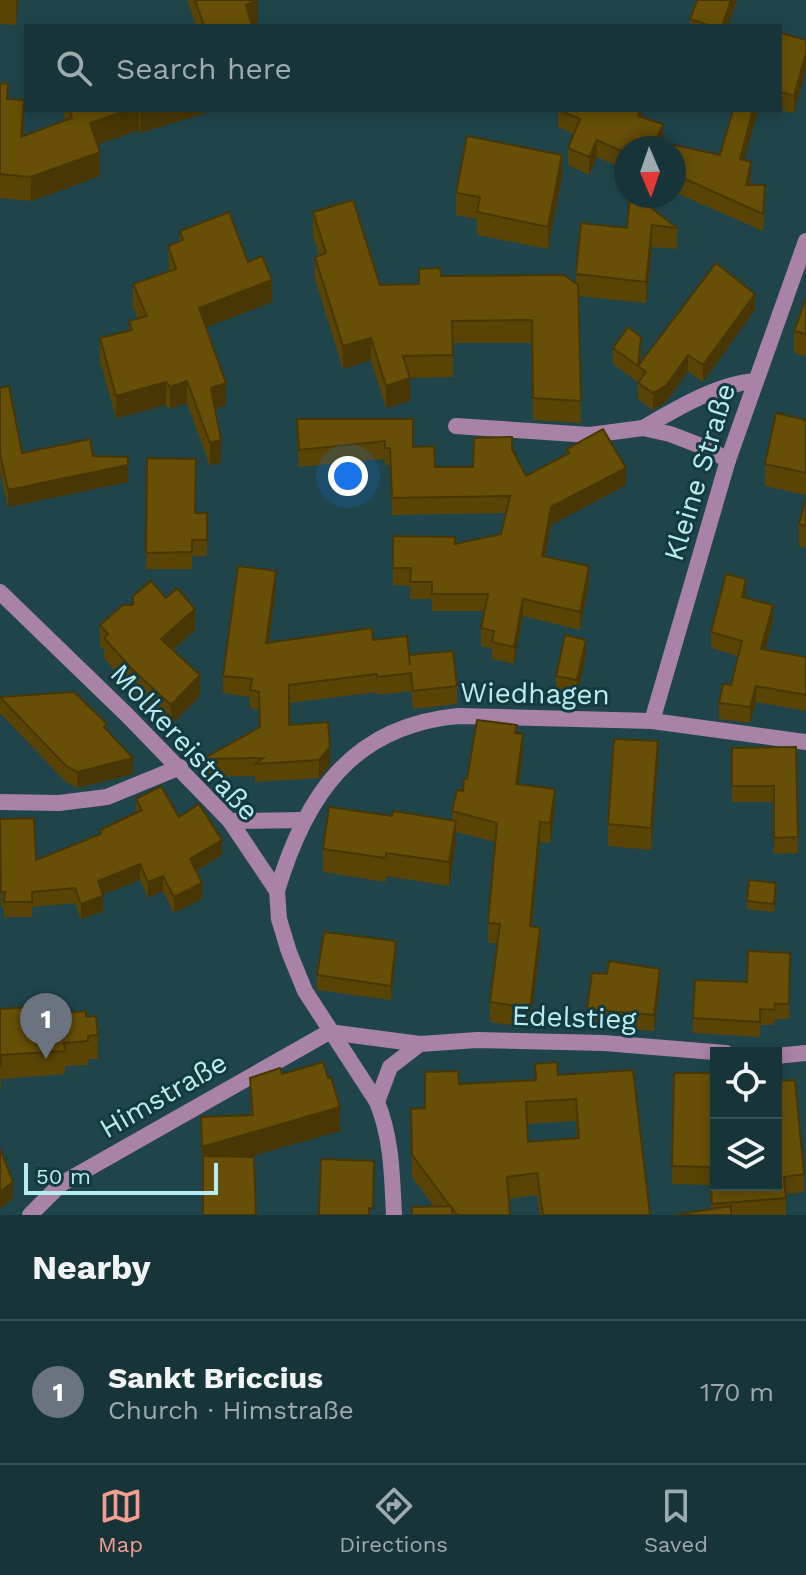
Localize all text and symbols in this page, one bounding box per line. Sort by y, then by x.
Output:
search box [24,24,782,112]
icon: search [52,46,96,90]
text: Search here [116,51,292,86]
north arrow [614,136,686,208]
street label: Kleine Straße [657,380,742,565]
your location [328,456,368,496]
street label: Molkereistraße [104,657,266,827]
street label: Wiedhagen [460,676,610,711]
pin: 1 [20,993,72,1059]
street label: Edelstieg [511,999,637,1036]
street label: Himstraße [94,1046,233,1145]
map controls [710,1047,782,1191]
button: locate [710,1047,782,1119]
button: layers [710,1119,782,1191]
scale bar [24,1159,218,1195]
text: 50 m [36,1164,91,1189]
text: Nearby [32,1247,151,1287]
text: Sankt Briccius [108,1360,323,1395]
text: 1 [52,1377,64,1407]
text: 170 m [700,1377,774,1407]
text: Church · Himstraße [108,1395,354,1425]
tab: Map [98,1484,143,1557]
tab: Directions [339,1484,448,1557]
tab: Saved [644,1484,708,1557]

